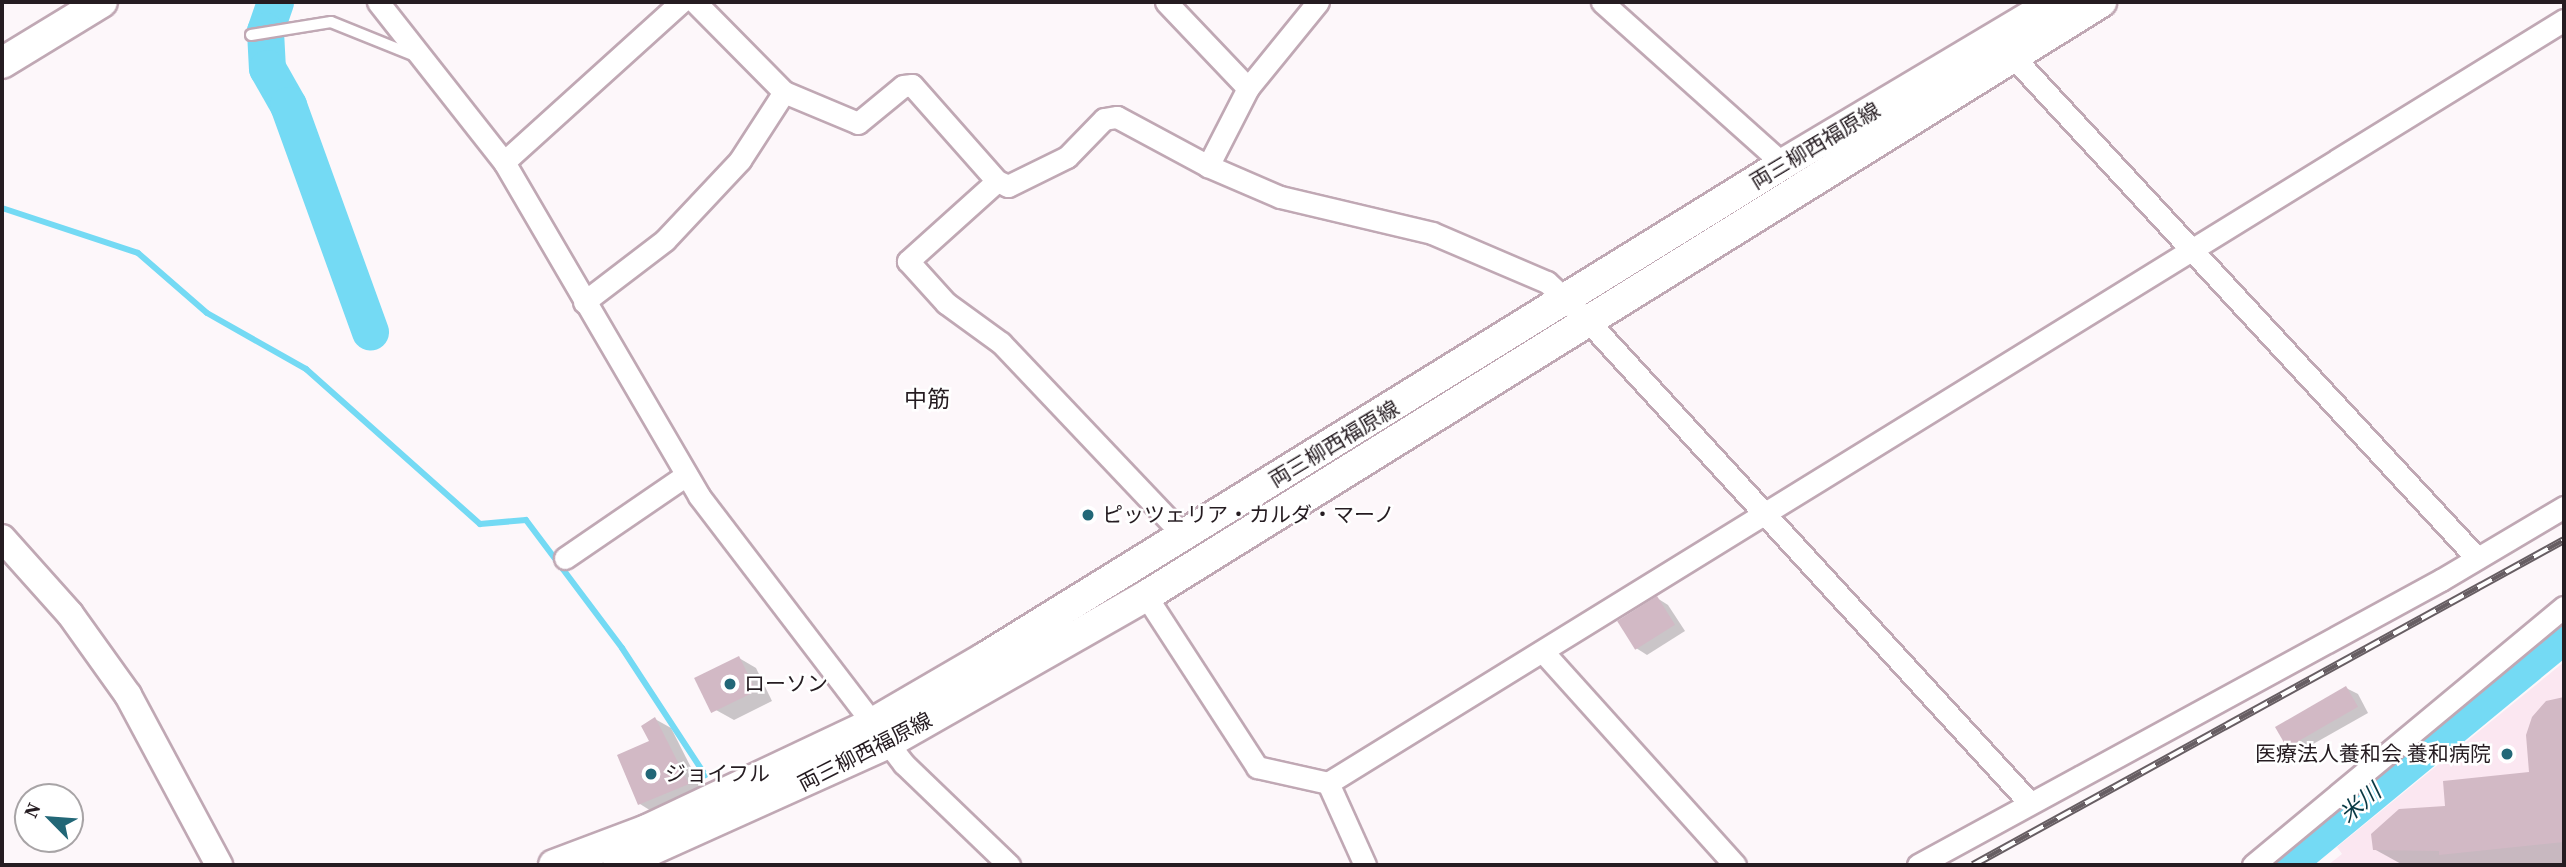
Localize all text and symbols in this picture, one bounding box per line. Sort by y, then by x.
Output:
street label: 両三柳西福原線 [1746,97,1884,195]
district label: 中筋 [904,385,950,413]
street label: 両三柳西福原線 [1265,395,1403,493]
place label: ピッツェリア・カルダ・マーノ [1102,502,1396,528]
marker: ピッツェリア・カルダ・マーノ [1080,507,1096,523]
place label: ローソン [744,671,828,697]
marker: ローソン [722,676,738,692]
street label: 両三柳西福原線 [794,707,936,797]
place label: 医療法人養和会 養和病院 [2255,741,2491,767]
marker: 医療法人養和会 養和病院 [2497,744,2517,764]
place label: ジョイフル [665,761,770,787]
marker: ジョイフル [643,766,659,782]
water label: 米川 [2334,778,2386,828]
north arrow [14,783,84,853]
text: N [17,798,46,822]

